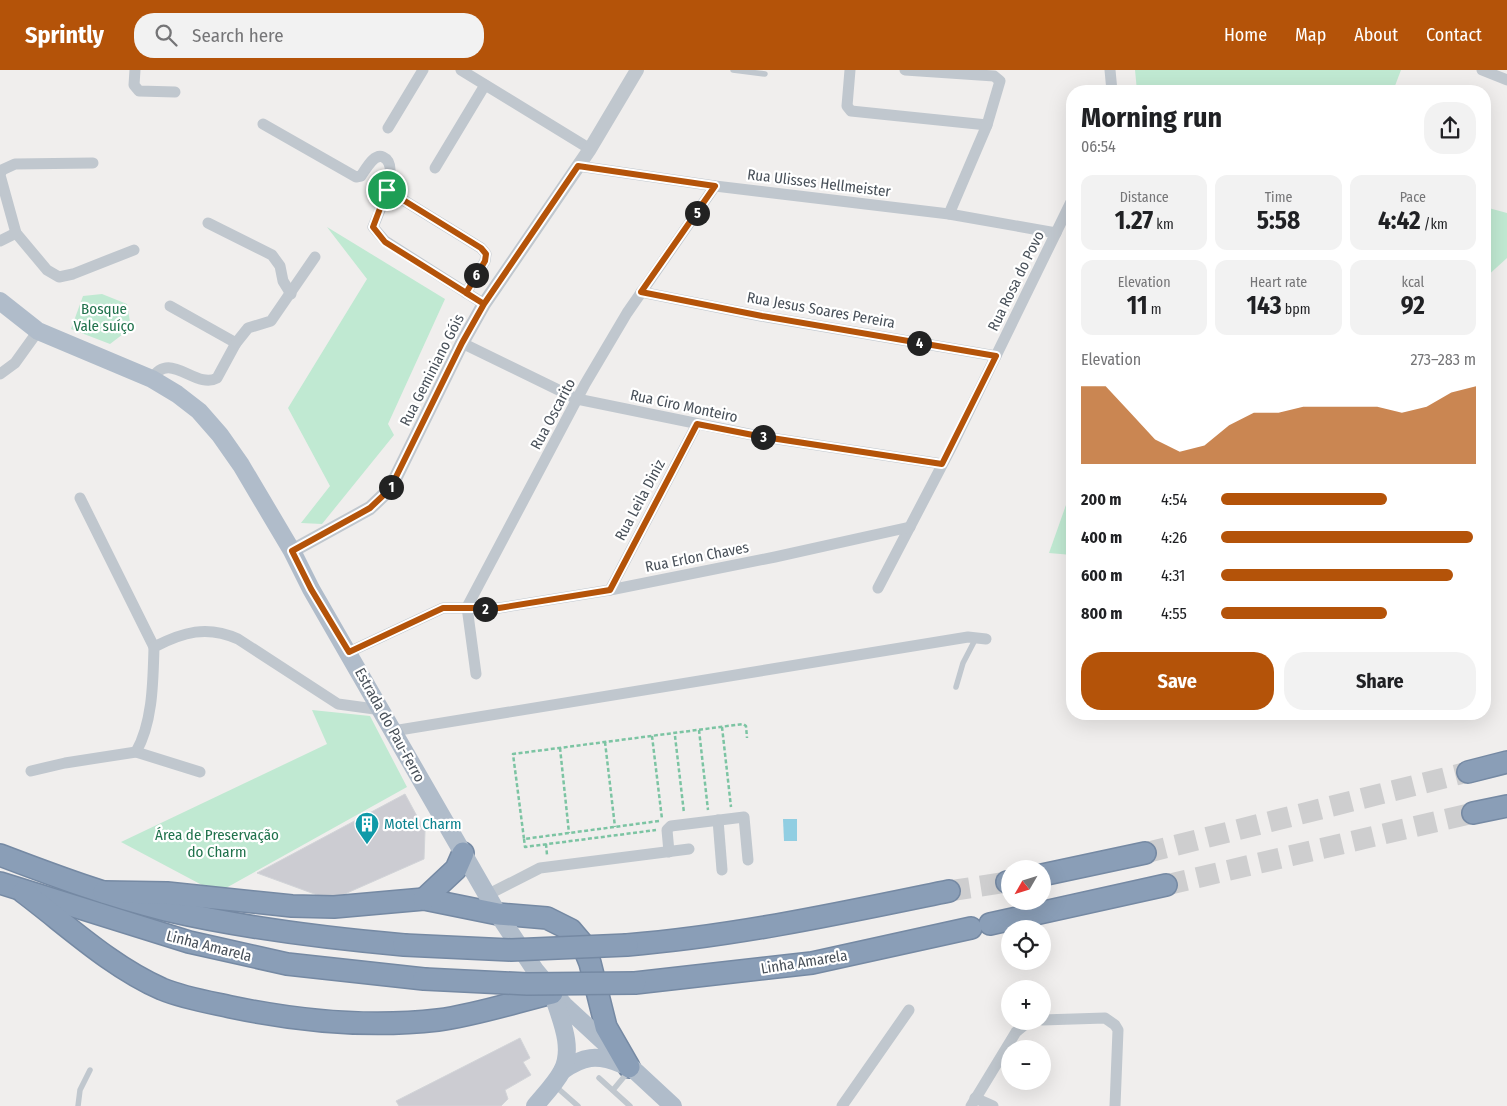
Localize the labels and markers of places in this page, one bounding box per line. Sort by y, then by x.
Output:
pin [366,169,408,211]
pin: 5 [684,200,710,226]
pin: 6 [464,262,488,288]
pin: 4 [906,330,932,356]
pin: 3 [750,424,776,450]
pin: 1 [378,474,404,500]
pin: 2 [472,596,498,622]
building icon: Motel Charm [354,811,380,845]
place label: Motel Charm [384,815,462,833]

